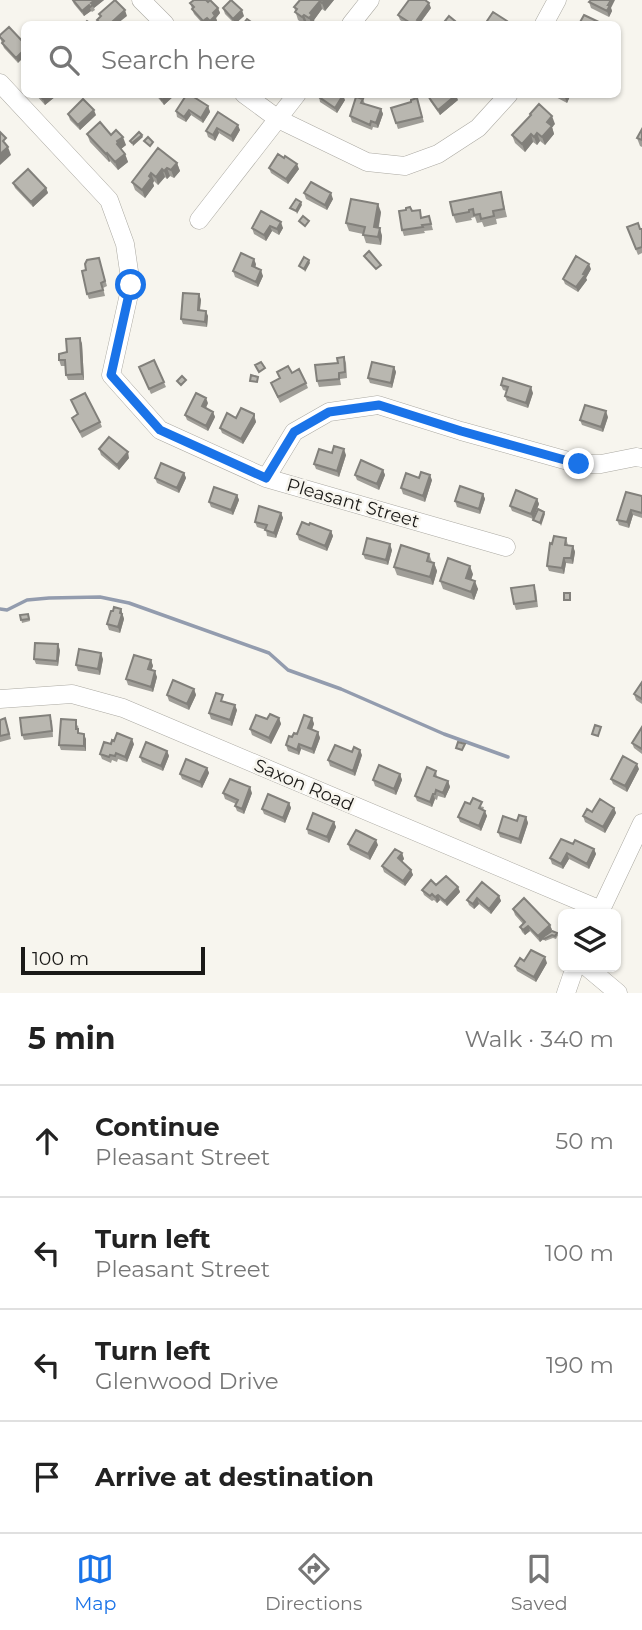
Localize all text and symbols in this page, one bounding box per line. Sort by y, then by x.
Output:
search box [21,21,621,98]
icon: search [45,41,83,79]
text: Search here [101,44,256,76]
route start [115,269,146,300]
route end [563,448,594,479]
street label: Pleasant Street [284,474,422,532]
street label: Saxon Road [251,754,357,816]
map controls [558,909,621,972]
button: layers [558,909,621,972]
scale bar [21,944,205,976]
text: 100 m [32,947,89,970]
text: 5 min [28,1020,116,1057]
text: Walk · 340 m [465,1025,614,1053]
text: Continue [95,1111,220,1143]
icon: ahead [28,1122,66,1160]
text: 50 m [555,1127,614,1155]
text: Pleasant Street [95,1143,270,1171]
text: Turn left [95,1223,211,1255]
icon: left [28,1234,66,1272]
text: 100 m [545,1239,614,1267]
text: Pleasant Street [95,1255,270,1283]
text: Turn left [95,1335,211,1367]
icon: left [28,1346,66,1384]
text: 190 m [546,1351,614,1379]
text: Glenwood Drive [95,1367,279,1395]
icon: arrive [28,1458,66,1496]
text: Arrive at destination [95,1461,374,1493]
tab: Map [74,1550,116,1615]
tab: Directions [265,1550,362,1615]
tab: Saved [511,1550,568,1615]

